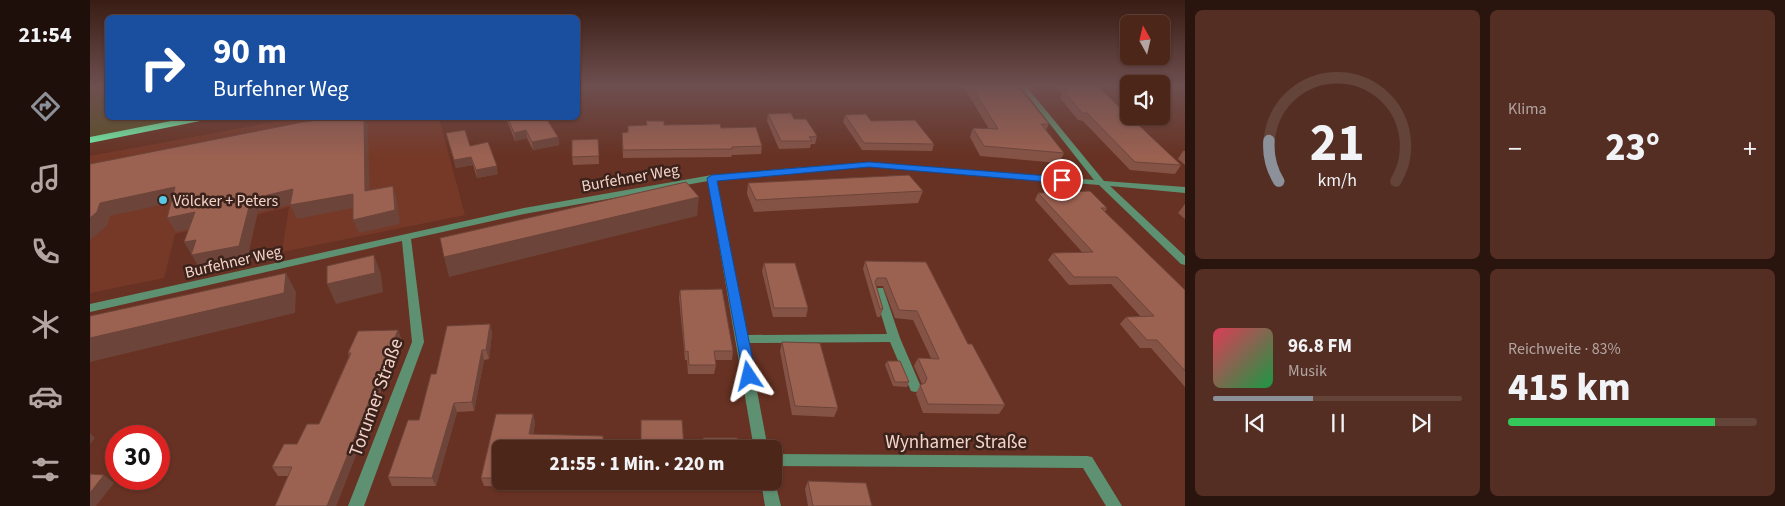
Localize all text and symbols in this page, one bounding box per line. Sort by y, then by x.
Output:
north arrow [1120,15,1170,65]
map controls [1120,15,1170,125]
text: 21:54 [18,19,72,51]
text: 90 m [213,27,287,77]
icon: right [130,35,195,100]
text: Burfehner Weg [213,73,349,105]
button: sound [1120,75,1170,125]
icon: directions [28,89,63,124]
text: Klima [1508,98,1547,120]
text: 21 [1310,107,1365,181]
text: 23° [1605,121,1660,175]
text: − [1508,129,1522,169]
text: + [1743,129,1757,169]
street label: Burfehner Weg [580,159,681,197]
pin [1041,159,1083,201]
icon: music [28,161,63,196]
icon: arrive [1048,166,1076,194]
text: km/h [1318,168,1357,193]
place label: Völcker + Peters [173,190,279,212]
marker: Völcker + Peters [157,194,169,206]
icon: phone [28,234,63,269]
street label: Burfehner Weg [183,240,284,284]
icon: climate [28,307,63,342]
text: 96.8 FM [1288,333,1352,360]
street label: Torumer Straße [343,335,410,460]
text: Reichweite · 83% [1508,338,1621,360]
position arrow [722,349,774,401]
text: Musik [1288,360,1327,382]
text: 415 km [1508,361,1630,415]
icon: car [28,379,63,414]
icon: previous [1241,409,1269,437]
icon: pause [1324,409,1352,437]
icon: next [1407,409,1435,437]
speed limit sign: 30 [105,425,170,490]
street label: Wynhamer Straße [885,429,1027,456]
text: 21:55 · 1 Min. · 220 m [550,451,724,478]
icon: filters [28,452,63,487]

